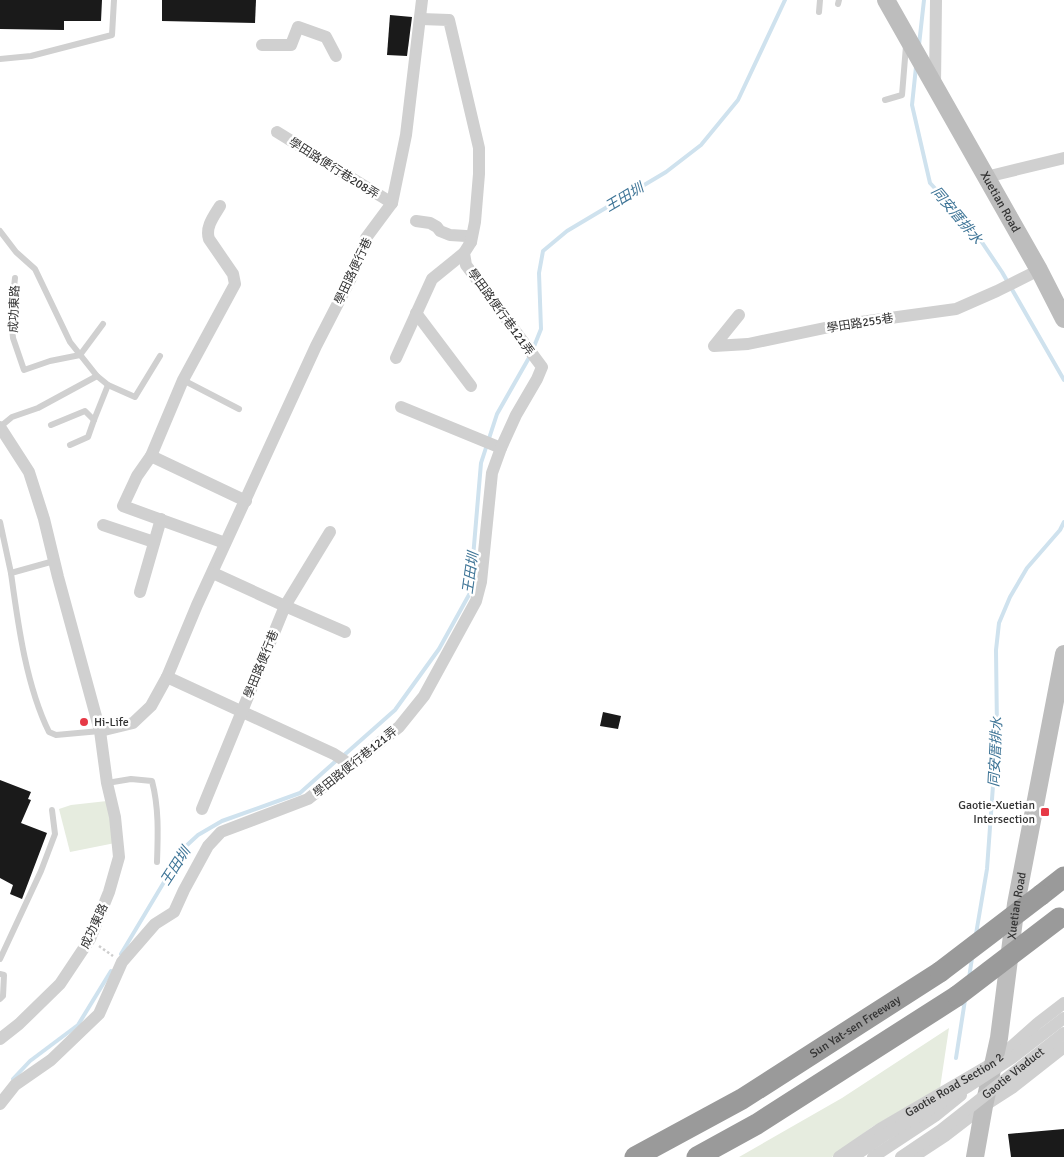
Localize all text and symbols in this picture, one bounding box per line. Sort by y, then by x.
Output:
street label: 學田路便行巷208弄 [286,135,382,202]
street label: Xuetian Road [977,169,1023,235]
water label: 王田圳 [602,178,648,216]
water label: 同安厝排水 [928,183,986,248]
street label: 學田路便行巷 [331,235,375,307]
street label: 學田路便行巷121弄 [464,266,537,359]
street label: 成功東路 [6,285,23,333]
street label: 學田路255巷 [826,311,895,336]
water label: 王田圳 [459,549,482,595]
street label: 學田路便行巷 [241,628,282,700]
place label: Hi-Life [94,715,129,730]
marker: Hi-Life [78,716,90,728]
water label: 同安厝排水 [985,716,1006,787]
street label: 學田路便行巷121弄 [310,724,400,801]
place label: Gaotie-Xuetian Intersection [958,798,1035,827]
marker: Gaotie-Xuetian Intersection [1039,806,1051,818]
water label: 王田圳 [157,842,195,889]
street label: Xuetian Road [1005,871,1030,940]
street label: 成功東路 [78,901,111,951]
street label: Sun Yat-sen Freeway [807,992,904,1062]
street label: Gaotie Viaduct [979,1044,1047,1103]
street label: Gaotie Road Section 2 [903,1050,1007,1121]

